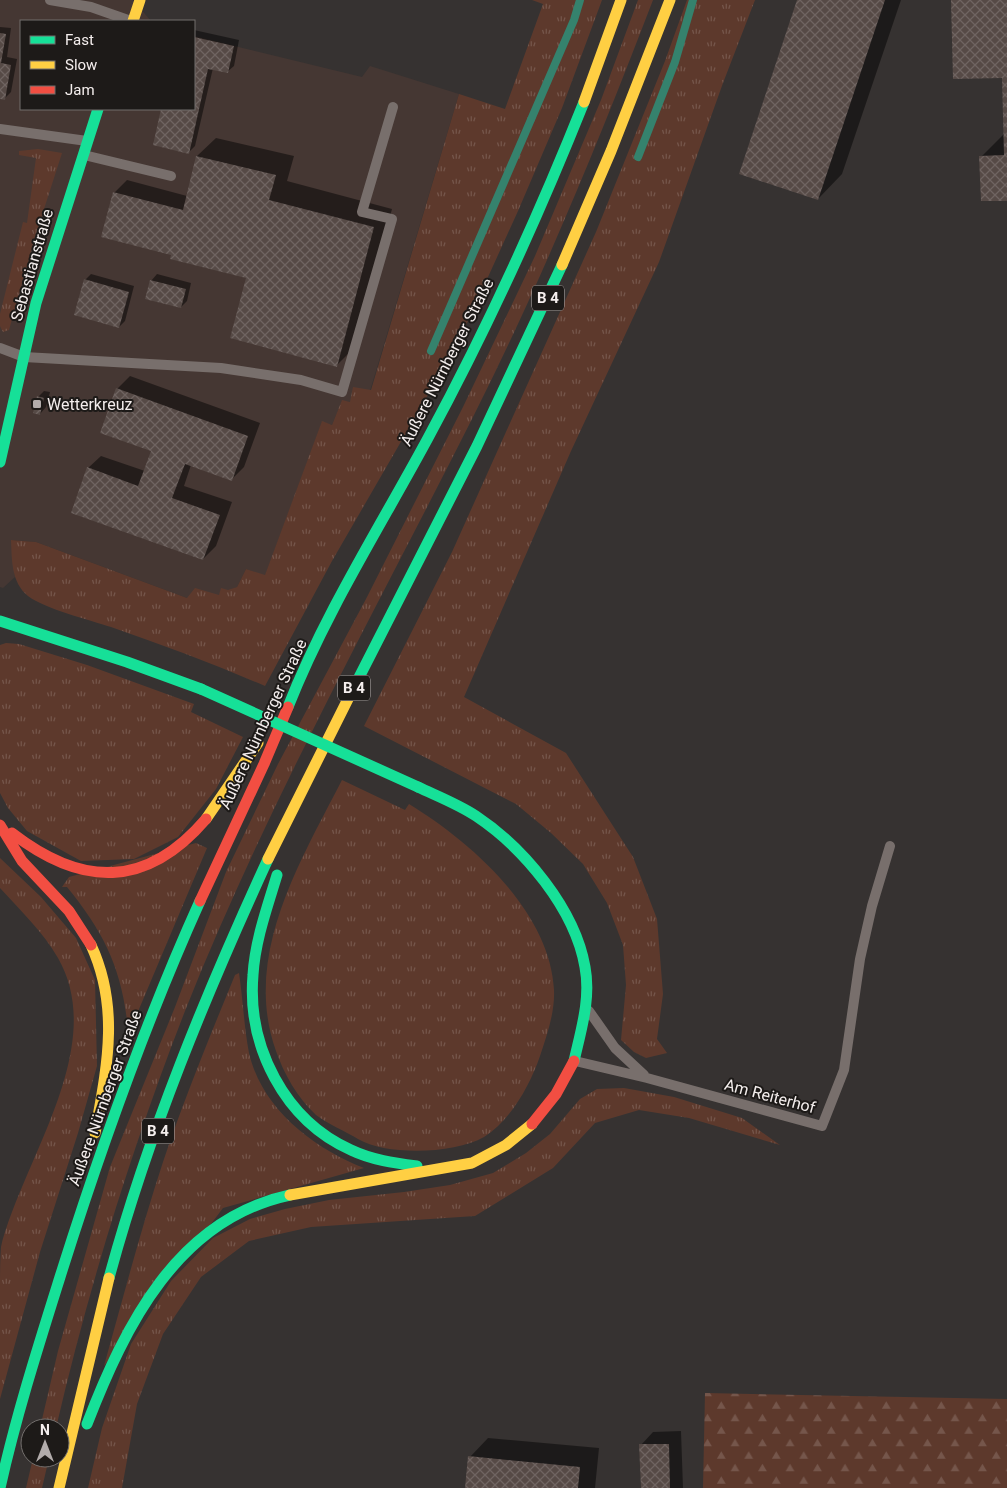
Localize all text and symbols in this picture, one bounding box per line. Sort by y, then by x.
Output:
legend [20,20,195,110]
text: Fast [65,31,94,49]
text: Slow [65,56,97,74]
text: Jam [65,81,95,99]
street label: Sebastianstraße [7,207,57,323]
street label: Äußere Nürnberger Straße [396,275,498,449]
road number: B 4 [532,286,564,310]
place label: Wetterkreuz [47,395,133,414]
marker: Wetterkreuz [31,398,43,410]
street label: Äußere Nürnberger Straße [215,636,311,812]
road number: B 4 [338,676,370,700]
street label: Äußere Nürnberger Straße [64,1008,146,1188]
street label: Am Reiterhof [722,1075,818,1117]
road number: B 4 [142,1118,174,1144]
north arrow [20,1418,70,1468]
text: N [40,1422,50,1438]

